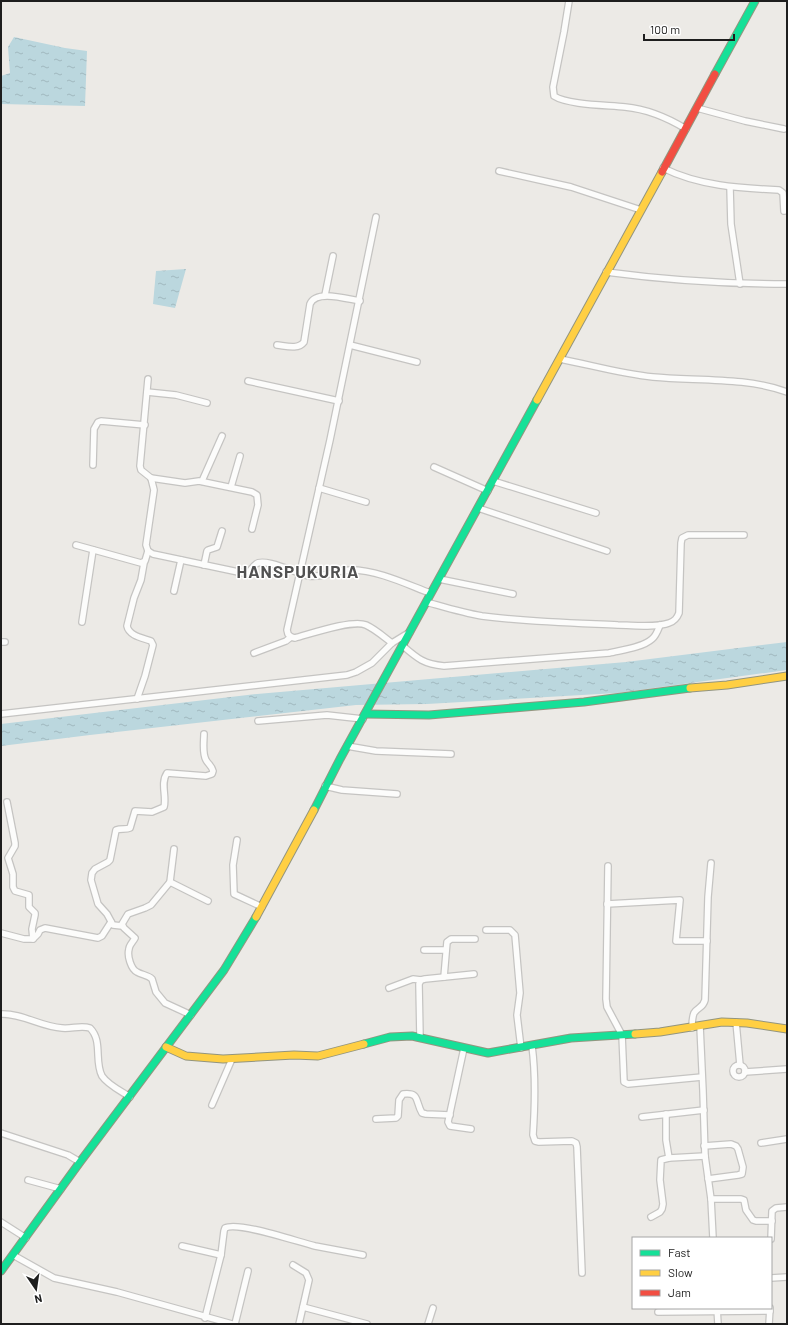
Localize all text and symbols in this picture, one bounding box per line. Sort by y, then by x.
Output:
scale bar [644,16,734,42]
text: 100 m [650,22,680,36]
district label: HANSPUKURIA [236,561,360,581]
legend [632,1237,772,1309]
text: Fast [668,1245,691,1259]
text: Slow [668,1265,693,1279]
north arrow [16,1269,56,1309]
text: Jam [668,1285,691,1299]
text: N [33,1292,43,1306]

